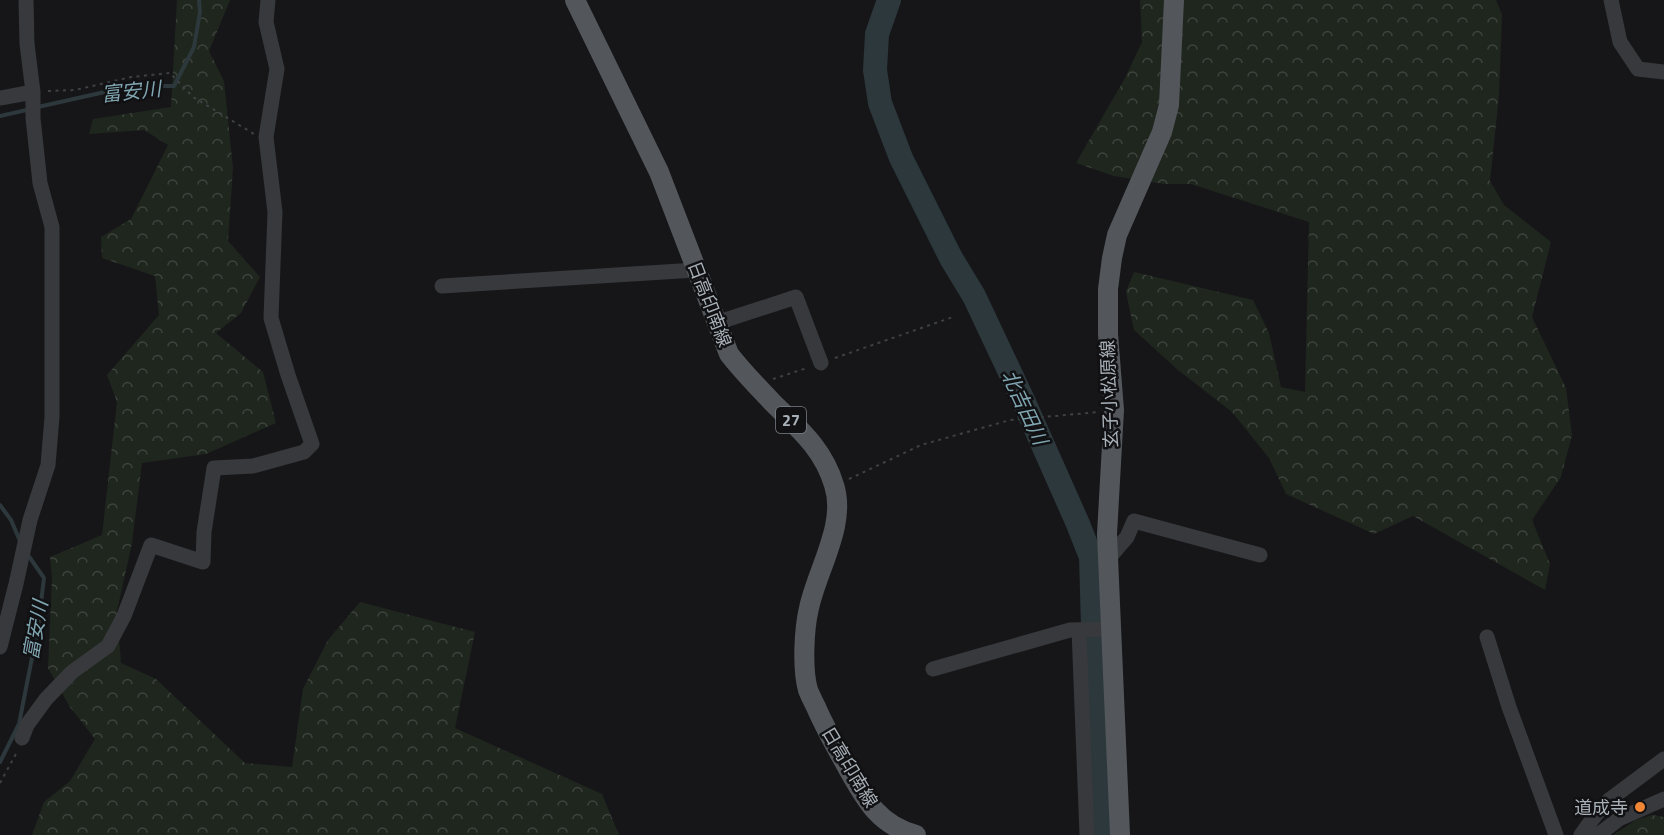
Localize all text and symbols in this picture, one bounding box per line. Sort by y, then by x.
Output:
water label: 富安川 [100,72,164,110]
street label: 日高印南線 [681,257,739,351]
street label: 玄子小松原線 [1094,340,1124,448]
water label: 北吉田川 [994,364,1057,452]
road number: 27 [776,407,806,433]
water label: 富安川 [15,596,56,662]
street label: 日高印南線 [815,721,885,813]
place label: 道成寺 [1574,794,1628,821]
marker: 道成寺 [1633,800,1647,814]

